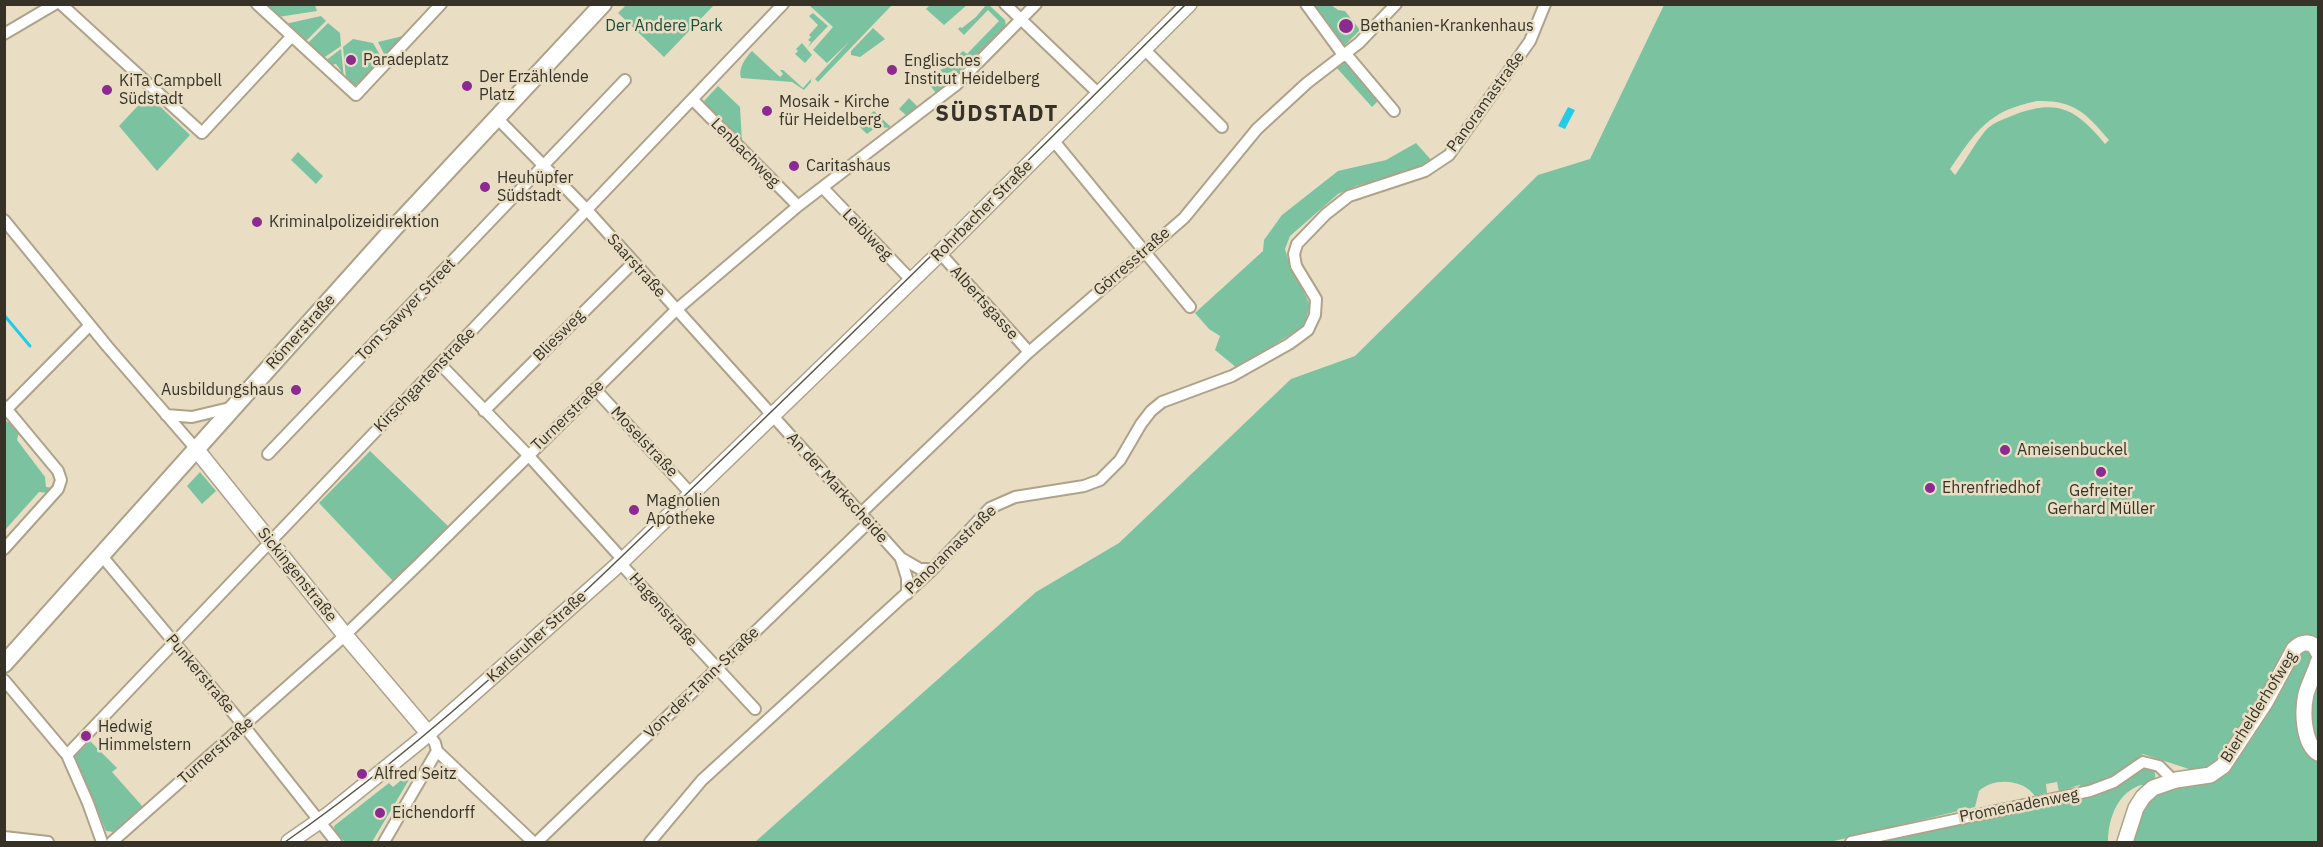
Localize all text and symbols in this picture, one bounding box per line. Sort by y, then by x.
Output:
park label: Der Andere Park [605,16,723,36]
place label: Bethanien-Krankenhaus [1360,16,1534,36]
marker: Bethanien-Krankenhaus [1337,17,1355,35]
street label: Panoramastraße [1443,48,1529,156]
place label: Paradeplatz [363,50,449,70]
place label: Englisches Institut Heidelberg [904,51,1039,89]
marker: Paradeplatz [344,53,358,67]
marker: Englisches Institut Heidelberg [885,63,899,77]
place label: Der Erzählende Platz [479,67,589,105]
place label: KiTa Campbell Südstadt [119,71,222,109]
marker: Der Erzählende Platz [460,79,474,93]
marker: KiTa Campbell Südstadt [100,83,114,97]
place label: Mosaik - Kirche für Heidelberg [779,92,890,130]
district label: SÜDSTADT [935,102,1059,128]
marker: Mosaik - Kirche für Heidelberg [760,104,774,118]
street label: Lenbachweg [706,114,784,192]
place label: Caritashaus [806,156,891,176]
street label: Rohrbacher Straße [927,156,1037,266]
marker: Caritashaus [787,159,801,173]
place label: Heuhüpfer Südstadt [497,168,573,206]
marker: Heuhüpfer Südstadt [478,180,492,194]
street label: Leiblweg [838,205,896,265]
place label: Kriminalpolizeidirektion [269,212,439,232]
marker: Kriminalpolizeidirektion [250,215,264,229]
street label: Görresstraße [1090,224,1174,300]
street label: Saarstraße [602,230,670,302]
street label: Tom Sawyer Street [352,255,460,365]
street label: Albertsgasse [946,262,1022,344]
street label: Römerstraße [262,291,340,373]
street label: Bliesweg [529,306,589,366]
street label: Kirschgartenstraße [370,324,480,436]
street label: Turnerstraße [528,377,608,455]
place label: Ausbildungshaus [161,380,284,400]
marker: Ausbildungshaus [289,383,303,397]
street label: Moselstraße [606,403,682,481]
street label: An der Markscheide [782,429,892,547]
place label: Ameisenbuckel [2017,440,2127,460]
marker: Ameisenbuckel [1998,443,2012,457]
marker: Gefreiter Gerhard Müller [2094,465,2108,479]
place label: Ehrenfriedhof [1942,478,2040,498]
marker: Ehrenfriedhof [1923,481,1937,495]
place label: Gefreiter Gerhard Müller [2047,481,2155,519]
place label: Magnolien Apotheke [646,491,720,529]
street label: Panoramastraße [901,502,1001,598]
marker: Magnolien Apotheke [627,503,641,517]
street label: Sickingenstraße [253,524,341,626]
street label: Hagenstraße [625,569,701,651]
street label: Karlsruher Straße [483,587,591,687]
street label: Von-der-Tann-Straße [641,623,763,743]
street label: Punkerstraße [161,631,239,717]
street label: Bierhelderhofweg [2217,648,2301,766]
street label: Turnerstraße [174,713,258,789]
place label: Hedwig Himmelstern [98,717,191,755]
marker: Hedwig Himmelstern [79,729,93,743]
place label: Alfred Seitz [374,764,457,784]
marker: Alfred Seitz [355,767,369,781]
street label: Promenadenweg [1958,785,2080,827]
place label: Eichendorff [392,803,475,823]
marker: Eichendorff [373,806,387,820]

